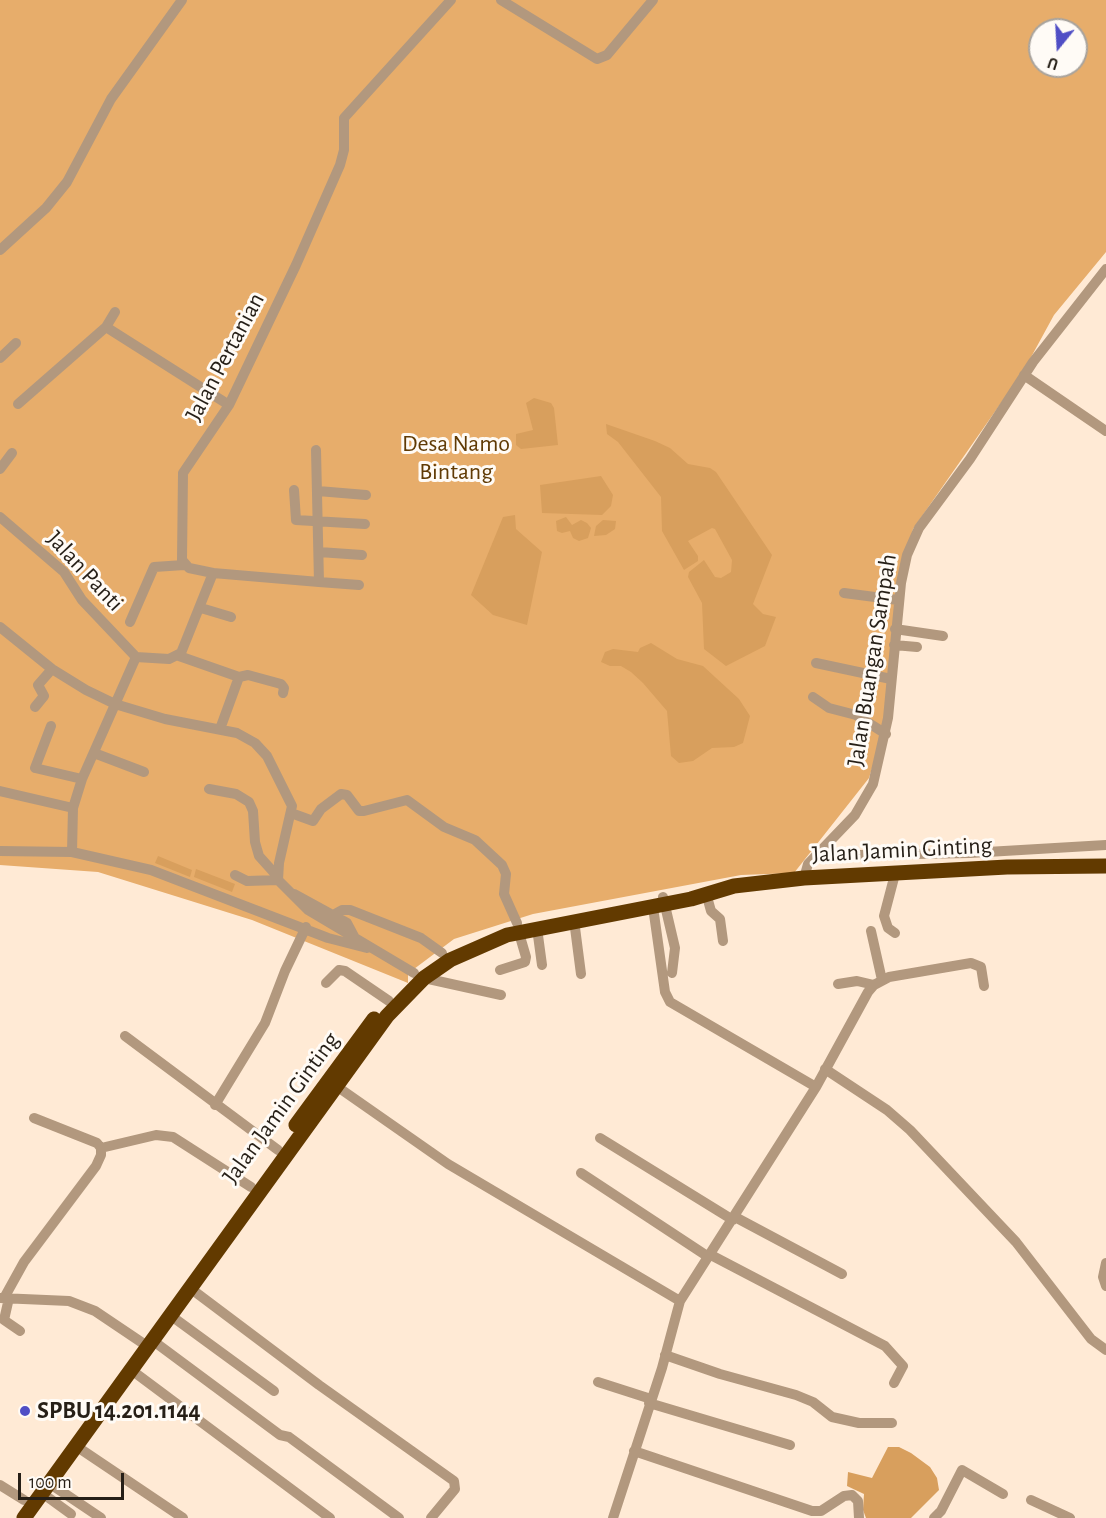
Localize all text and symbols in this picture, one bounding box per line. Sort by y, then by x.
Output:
north arrow [1028,18,1088,78]
text: U [1046,54,1060,72]
street label: Jalan Pertanian [179,288,271,426]
park label: Desa Namo Bintang [402,430,510,486]
street label: Jalan Panti [40,525,130,617]
street label: Jalan Buangan Sampah [841,552,903,768]
street label: Jalan Jamin Ginting [811,831,993,869]
street label: Jalan Jamin Ginting [216,1027,346,1189]
place label: SPBU 14.201.1144 [37,1397,201,1425]
marker: SPBU 14.201.1144 [18,1404,32,1418]
scale bar [21,1461,128,1499]
text: 100 m [29,1474,72,1492]

